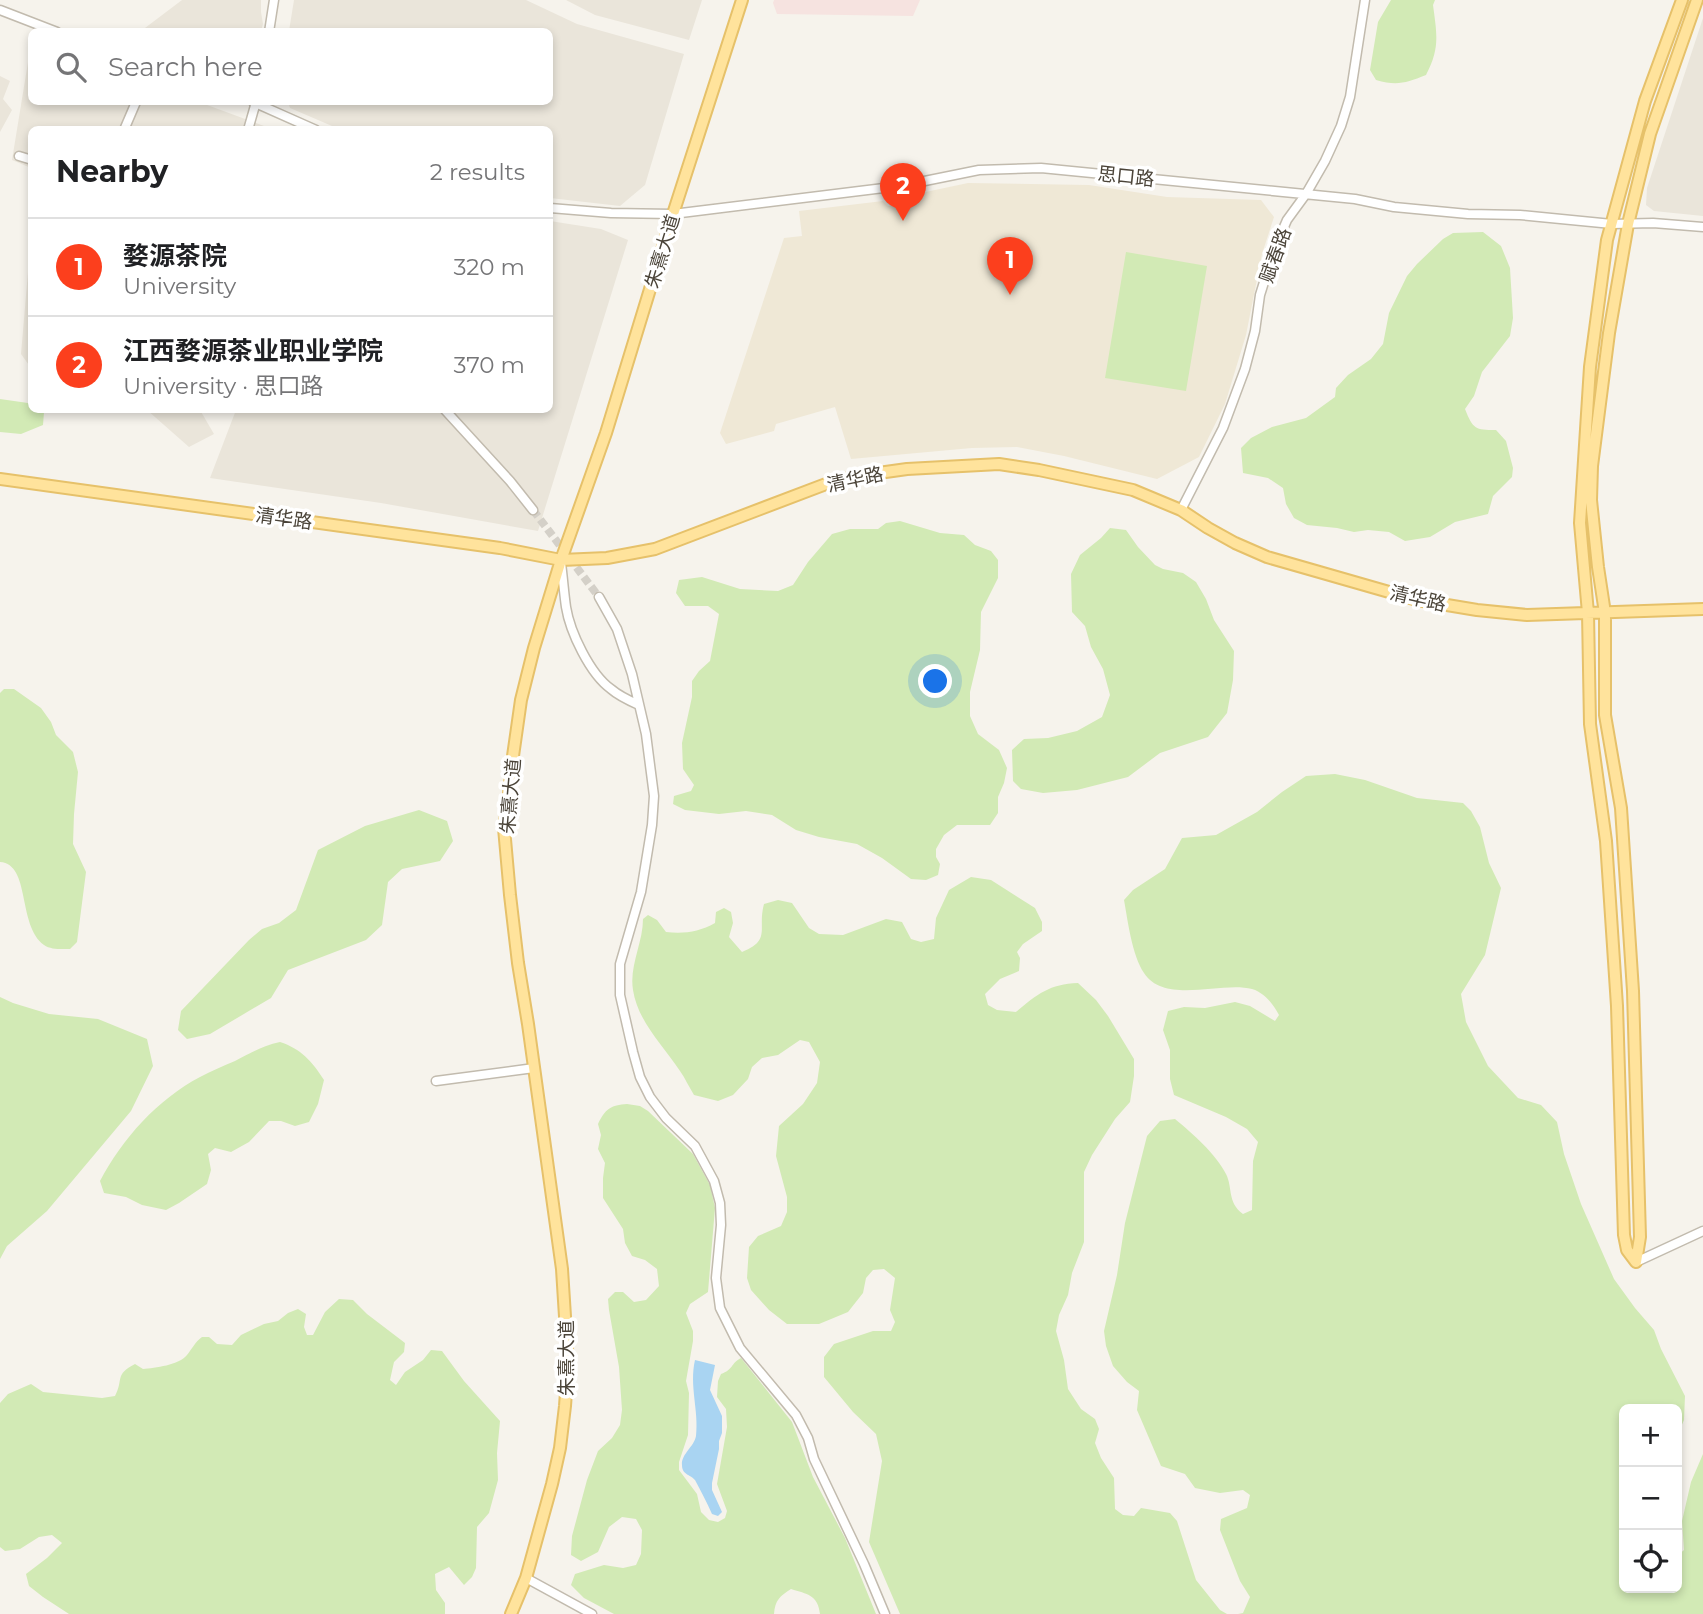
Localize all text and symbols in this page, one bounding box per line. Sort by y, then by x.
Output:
search box [28,28,553,105]
icon: search [52,48,90,86]
text: Search here [108,51,263,83]
text: Nearby [56,153,168,190]
text: 2 results [430,158,525,186]
street label: 思口路 [1096,162,1156,191]
pin: 2 [880,163,926,221]
street label: 朱熹大道 [640,211,685,291]
street label: 赋春路 [1255,224,1296,286]
pin: 1 [987,237,1033,295]
text: 婺源茶院 [123,240,227,272]
text: 1 [74,253,84,281]
text: 320 m [453,253,525,281]
text: University [123,272,236,300]
text: 江西婺源茶业职业学院 [123,335,383,367]
text: 2 [72,351,86,379]
text: 370 m [454,351,525,379]
text: University · 思口路 [123,372,323,400]
street label: 清华路 [825,462,885,497]
street label: 清华路 [254,503,314,534]
street label: 清华路 [1388,581,1448,616]
your location [918,664,952,698]
street label: 朱熹大道 [496,757,525,835]
street label: 朱熹大道 [555,1320,578,1396]
map controls [1619,1404,1682,1593]
button: + [1619,1404,1682,1467]
button: − [1619,1467,1682,1530]
button: locate [1619,1530,1682,1593]

